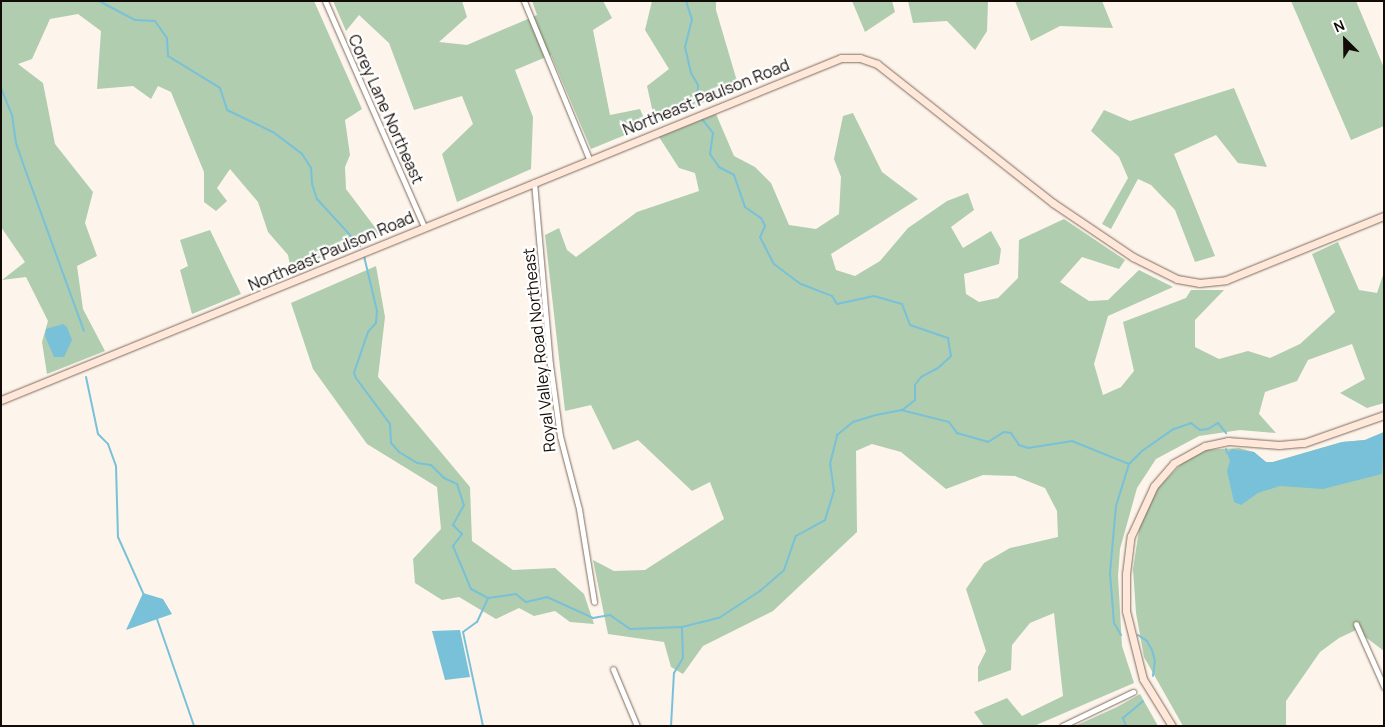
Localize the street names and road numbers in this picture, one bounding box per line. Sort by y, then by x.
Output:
street label: Corey Lane Northeast [344,31,428,187]
street label: Northeast Paulson Road [620,55,792,139]
street label: Northeast Paulson Road [245,207,417,295]
street label: Royal Valley Road Northeast [519,247,559,453]

